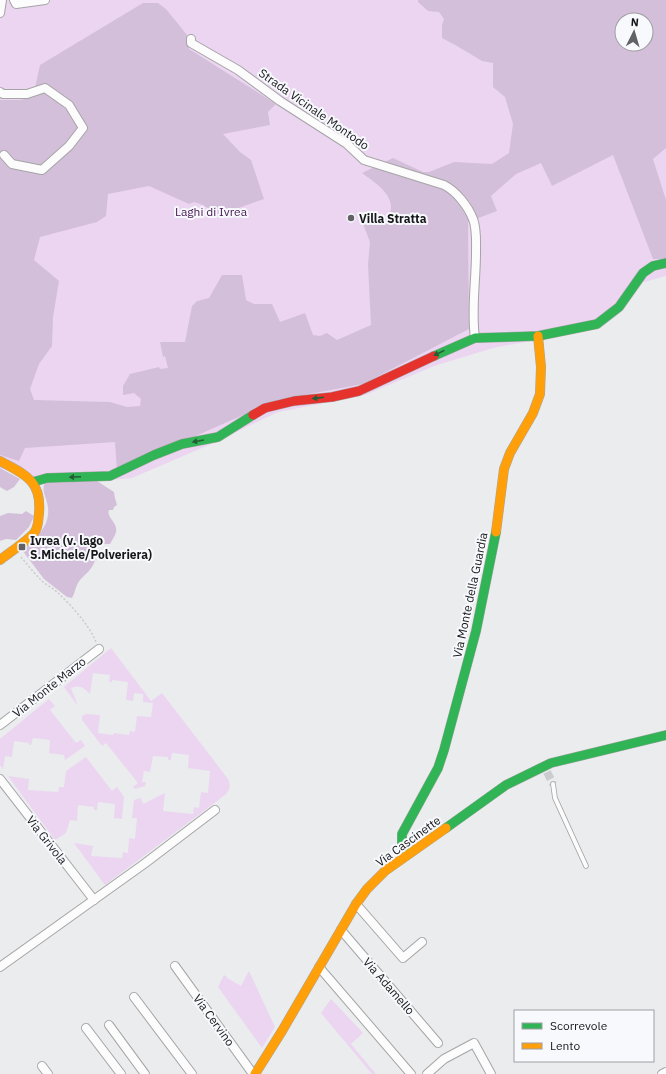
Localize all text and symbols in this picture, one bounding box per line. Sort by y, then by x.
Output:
north arrow [614,12,654,52]
text: N [630,15,639,29]
street label: Strada Vicinale Montodo [256,65,372,153]
park label: Laghi di Ivrea [175,204,248,219]
place label: Villa Stratta [359,211,427,226]
marker: Villa Stratta [346,213,356,223]
one-way arrow [434,350,445,356]
one-way arrow [312,395,325,402]
one-way arrow [192,438,204,444]
one-way arrow [69,474,81,481]
street label: Via Monte della Guardia [449,530,491,659]
place label: Ivrea (v. lago S.Michele/Polveriera) [30,533,152,562]
marker: Ivrea (v. lago S.Michele/Polveriera) [17,542,27,552]
street label: Via Monte Marzo [9,653,89,720]
street label: Via Cascinette [373,812,444,870]
street label: Via Grivola [23,813,71,868]
street label: Via Adamello [360,954,418,1018]
street label: Via Cervino [190,991,238,1049]
legend [514,1010,654,1062]
text: Scorrevole [550,1018,608,1033]
text: Lento [550,1038,580,1053]

